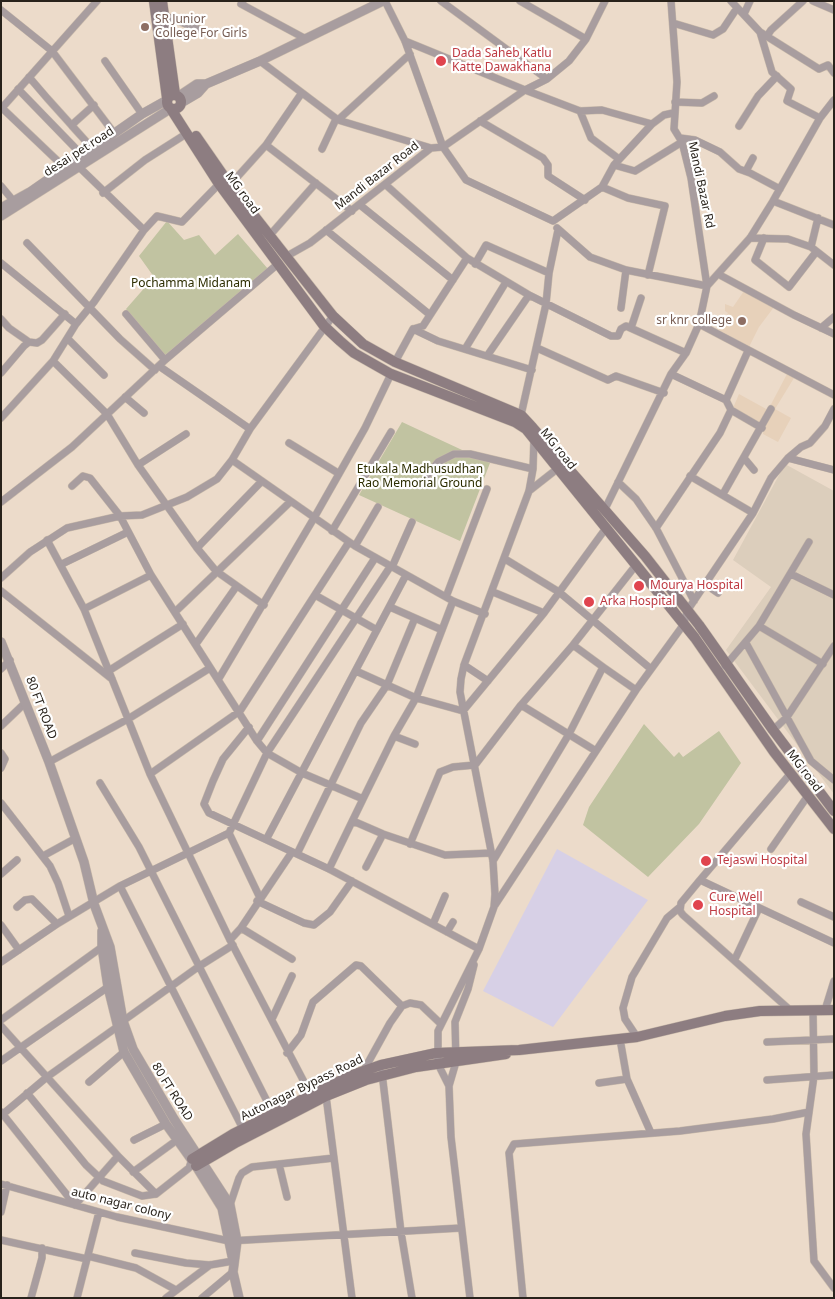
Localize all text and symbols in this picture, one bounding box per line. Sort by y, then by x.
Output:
place label: SR Junior College For Girls [155,13,247,41]
marker: SR Junior College For Girls [139,21,151,33]
place label: Dada Saheb Katlu Katte Dawakhana [452,47,552,75]
marker: Dada Saheb Katlu Katte Dawakhana [434,54,448,68]
street label: desai pet road [41,124,117,180]
street label: Mandi Bazar Road [332,139,422,213]
street label: Mandi Bazar Rd [685,140,717,230]
street label: MG road [222,169,262,217]
park label: Pochamma Midanam [131,277,251,291]
place label: sr knr college [656,314,732,328]
marker: sr knr college [736,315,748,327]
street label: MG road [537,425,579,473]
park label: Etukala Madhusudhan Rao Memorial Ground [357,463,483,491]
marker: Mourya Hospital [632,579,646,593]
place label: Mourya Hospital [650,579,743,593]
marker: Arka Hospital [582,595,596,609]
place label: Arka Hospital [600,595,675,609]
street label: 80 FT ROAD [22,675,60,741]
street label: MG road [784,747,824,795]
marker: Tejaswi Hospital [699,854,713,868]
place label: Tejaswi Hospital [717,854,807,868]
place label: Cure Well Hospital [709,891,762,919]
marker: Cure Well Hospital [691,898,705,912]
street label: Autonagar Bypass Road [238,1052,366,1124]
street label: 80 FT ROAD [148,1060,196,1124]
street label: auto nagar colony [70,1185,172,1223]

